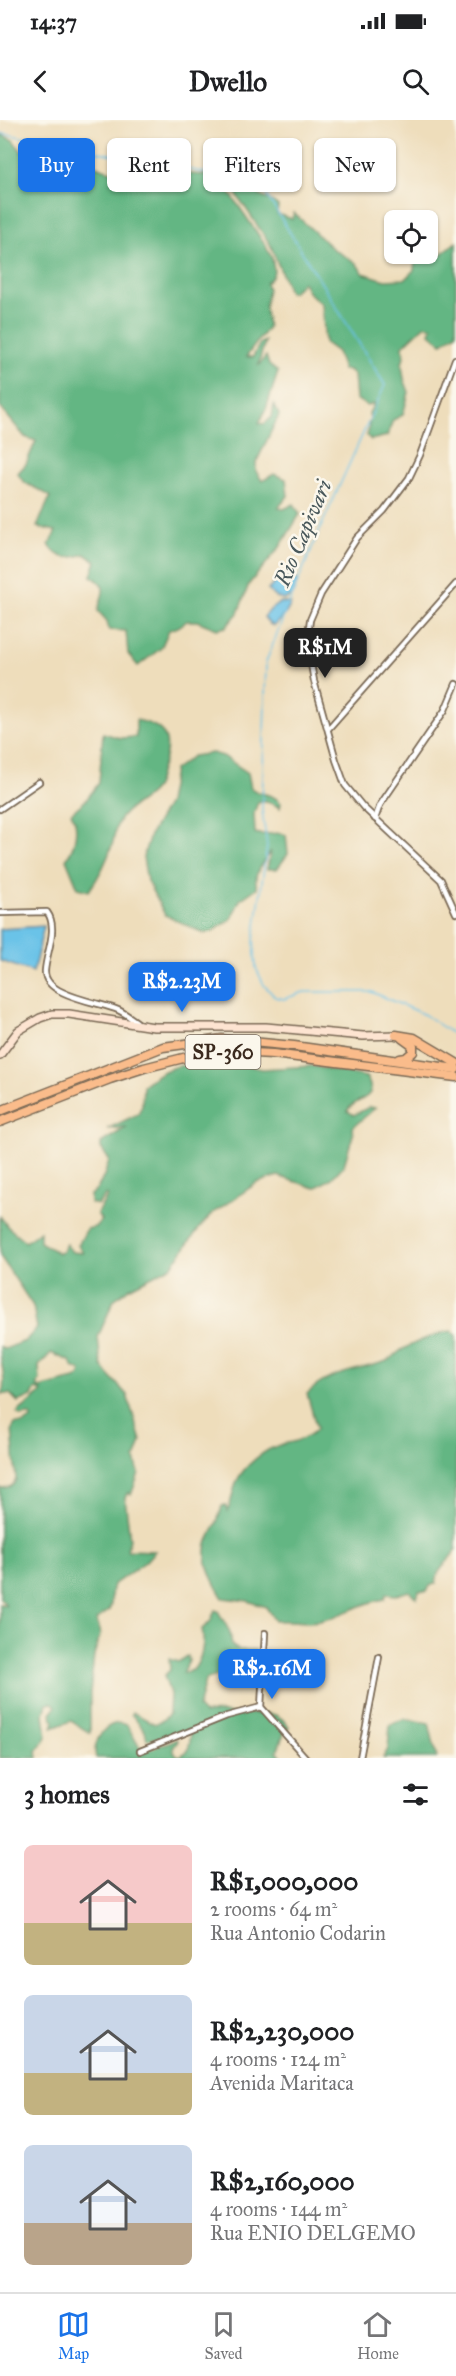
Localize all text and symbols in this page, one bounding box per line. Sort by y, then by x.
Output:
text: 14:37 [30,8,77,35]
icon: back [24,65,57,98]
text: Dwello [189,65,267,98]
icon: search [399,65,432,98]
chip: Buy [18,138,95,192]
chip: Rent [107,138,191,192]
chip: Filters [203,138,302,192]
chip: New [314,138,396,192]
map controls [384,210,438,264]
button: locate [384,210,438,264]
water label: Rio Capivari [268,475,338,591]
pin: R$1M [289,628,361,679]
text: R$1M [298,635,352,659]
pin: R$2.23M [127,962,237,1013]
text: R$2.23M [143,969,221,993]
road number: SP-360 [186,1035,260,1069]
pin: R$2.16M [217,1649,327,1700]
text: R$2.16M [232,1656,312,1680]
text: 3 homes [24,1778,110,1810]
icon: filters [399,1778,432,1811]
text: R$1,000,000 [210,1865,358,1897]
icon: home [72,1869,144,1941]
text: 2 rooms · 64 m² [210,1897,337,1921]
text: Rua Antonio Codarin [210,1921,386,1945]
text: R$2,230,000 [210,2015,354,2047]
icon: home [72,2019,144,2091]
text: 4 rooms · 124 m² [210,2047,346,2071]
text: Avenida Maritaca [210,2071,354,2095]
text: R$2,160,000 [210,2165,355,2197]
icon: home [72,2169,144,2241]
text: 4 rooms · 144 m² [210,2197,347,2221]
text: Rua ENIO DELGEMO [210,2221,416,2245]
tab: Map [57,2308,90,2363]
tab: Saved [205,2308,243,2363]
tab: Home [357,2308,399,2363]

